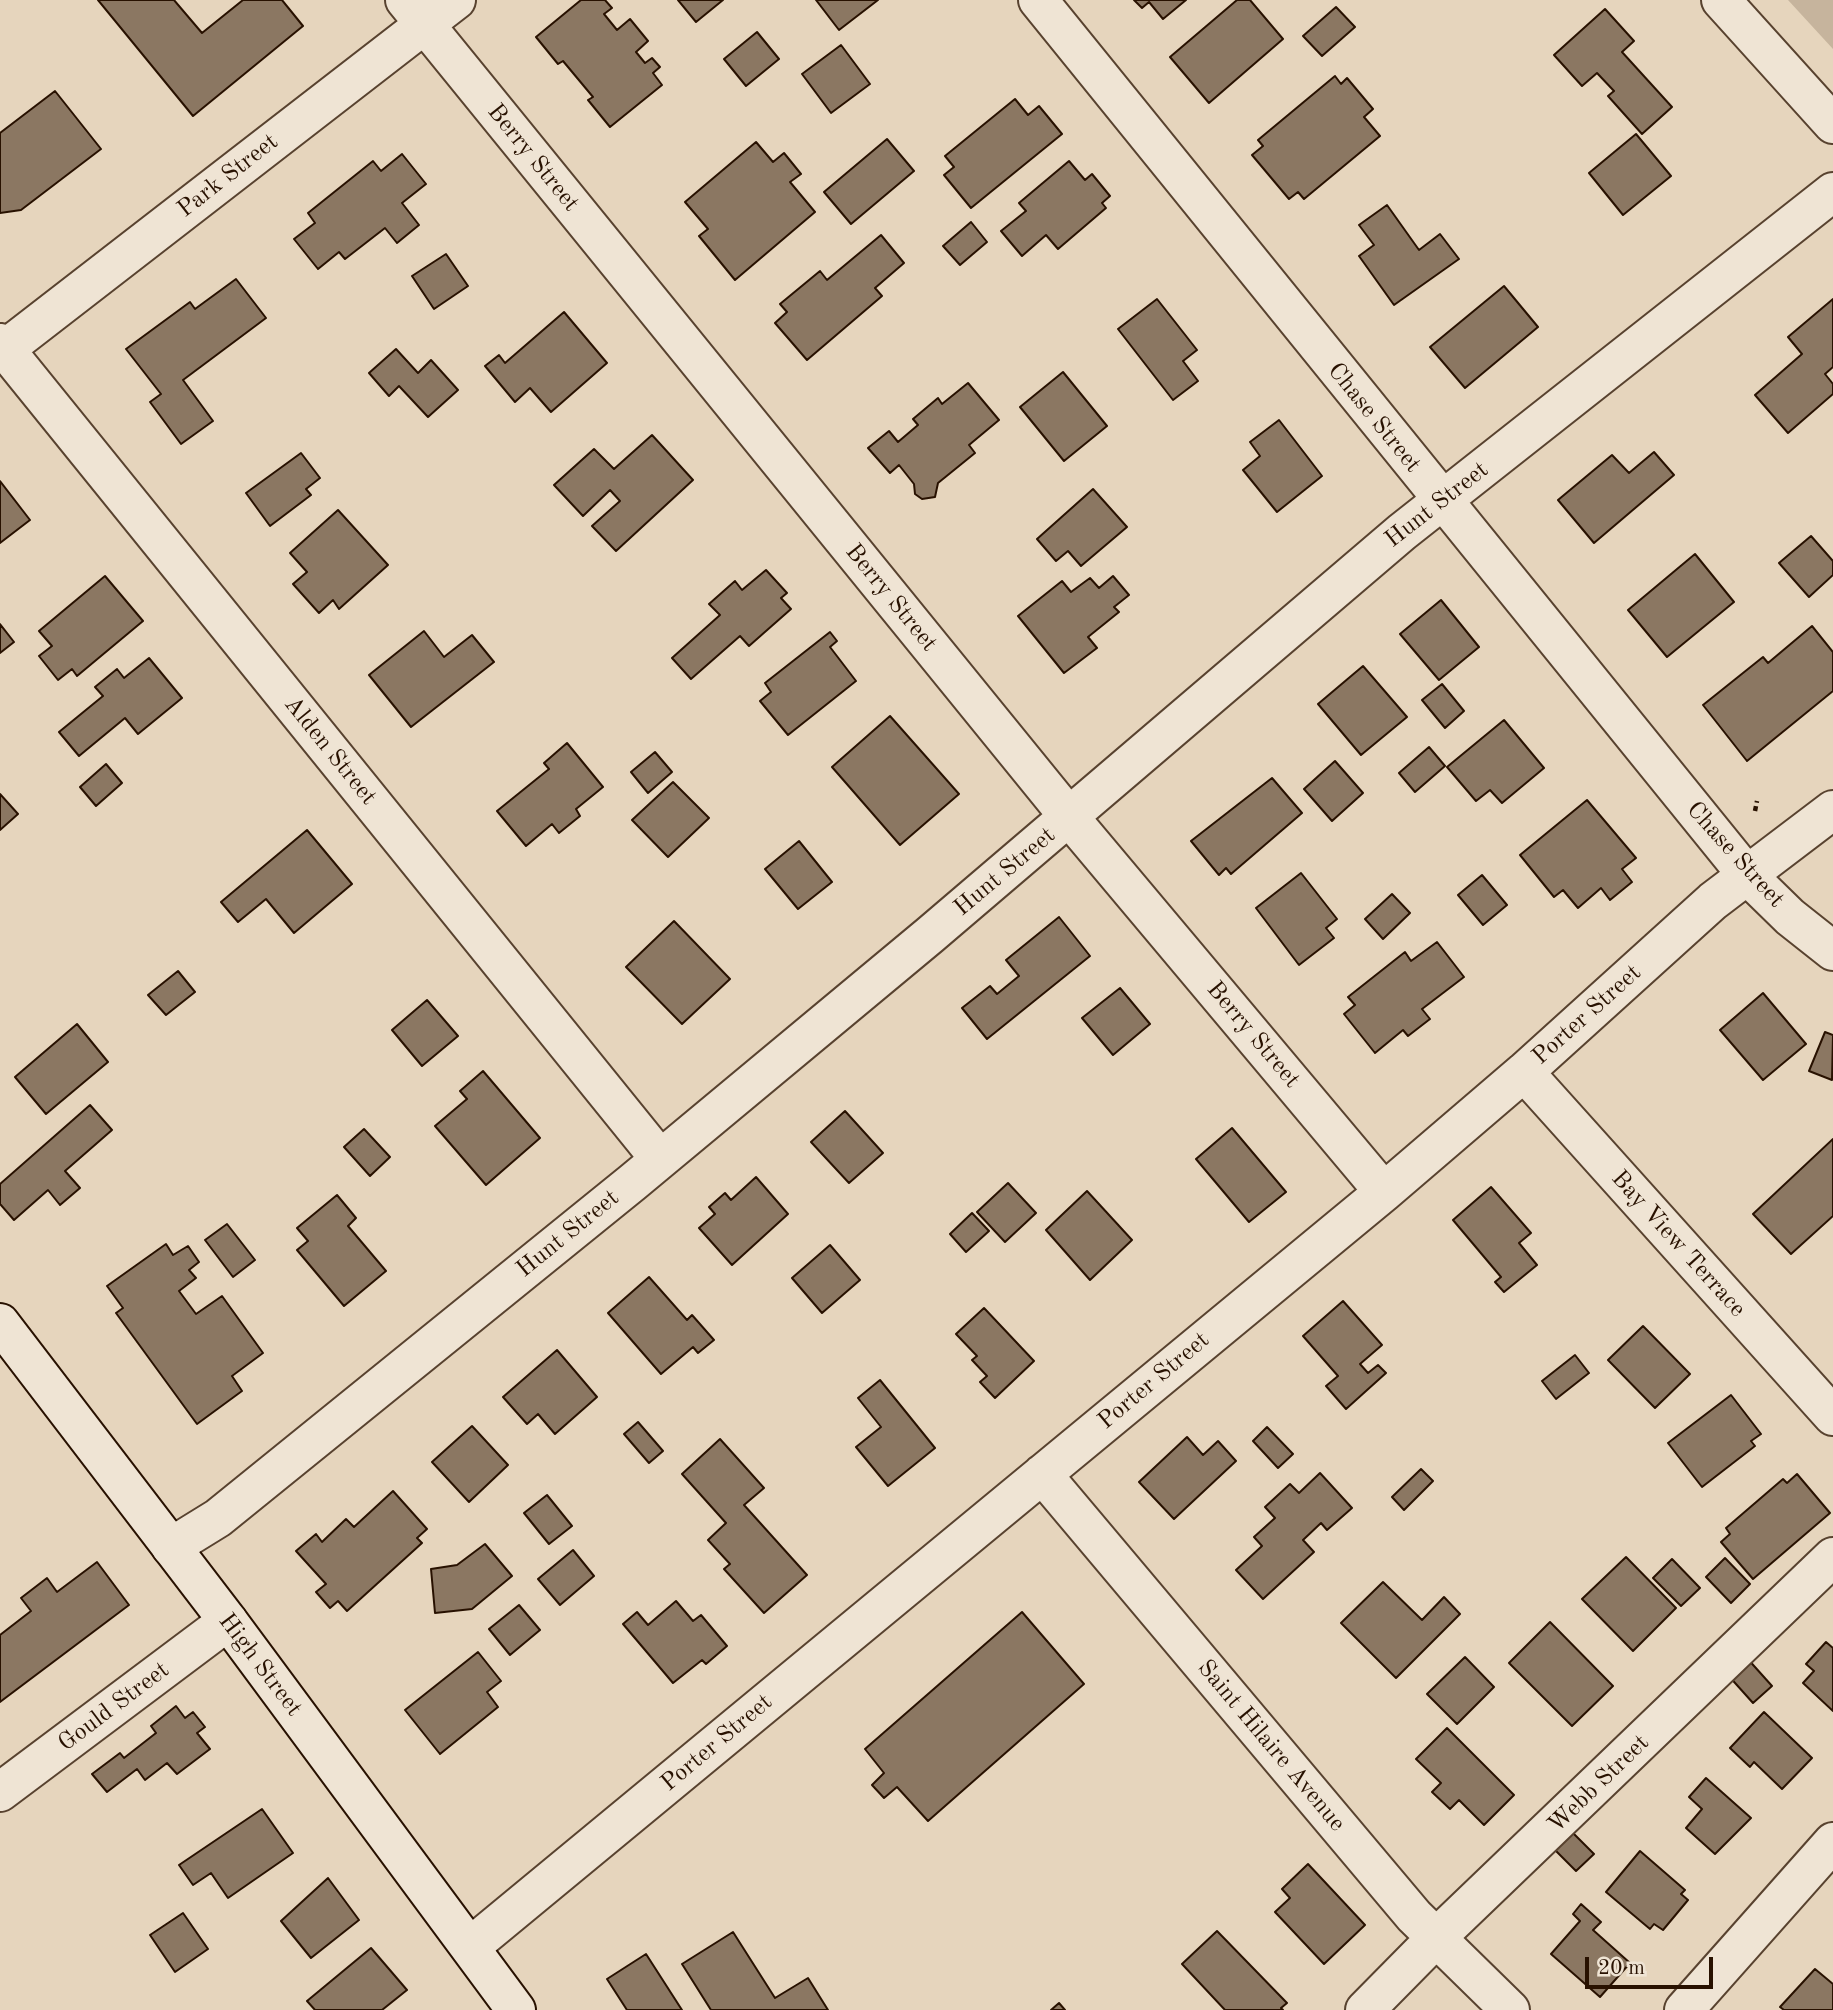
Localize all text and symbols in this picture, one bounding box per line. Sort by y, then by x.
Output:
street label: Berry Street [481,98,585,218]
street label: Park Street [172,128,284,224]
street label: Chase Street [1321,357,1427,479]
street label: Hunt Street [1380,456,1494,554]
street label: Berry Street [839,538,943,658]
street label: Alden Street [277,691,383,811]
street label: Chase Street [1680,796,1790,914]
street label: Hunt Street [948,821,1062,923]
street label: Porter Street [1527,959,1647,1071]
street label: Berry Street [1200,976,1306,1094]
street label: Bay View Terrace [1605,1165,1751,1323]
street label: Hunt Street [511,1184,625,1284]
street label: Porter Street [1092,1326,1216,1436]
street label: High Street [212,1608,308,1722]
street label: Saint Hilaire Avenue [1191,1654,1351,1838]
street label: Gould Street [53,1656,175,1758]
street label: Porter Street [655,1688,779,1798]
street label: Webb Street [1543,1729,1655,1839]
scale bar [1588,1944,1716,1988]
text: 20 m [1598,1958,1645,1979]

